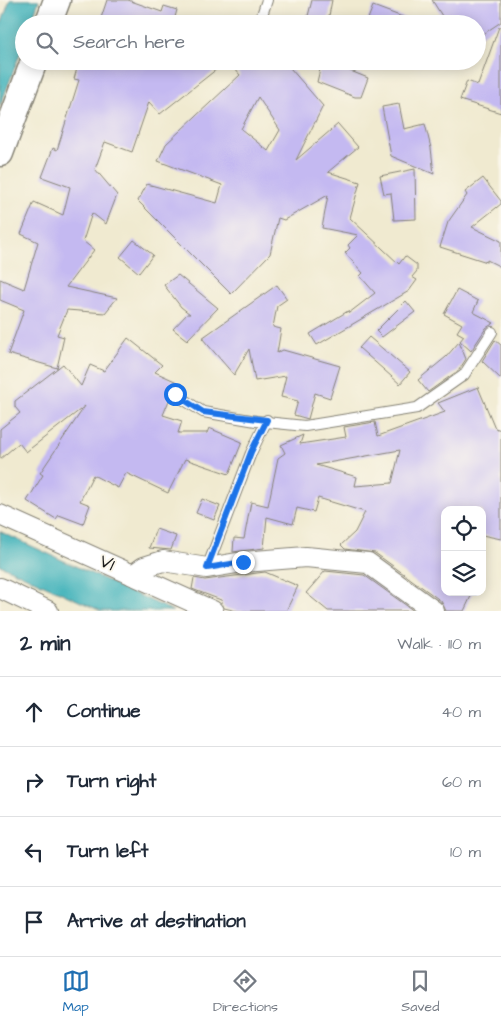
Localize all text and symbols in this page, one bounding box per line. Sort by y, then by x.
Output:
search box [15,15,486,70]
icon: search [33,29,61,57]
text: Search here [73,29,185,56]
route start [164,383,187,406]
map controls [441,506,486,596]
button: locate [441,506,486,551]
street label: V1 [95,548,120,578]
route end [232,551,255,574]
button: layers [441,551,486,596]
text: 2 min [20,629,70,658]
text: Walk · 110 m [397,633,481,655]
icon: ahead [20,698,48,726]
text: Continue [67,698,141,725]
text: 40 m [441,701,481,723]
icon: right [20,768,48,796]
text: Turn right [67,768,156,795]
text: 60 m [442,771,481,793]
icon: left [20,838,48,866]
text: Turn left [67,838,148,865]
text: 10 m [450,841,481,863]
icon: arrive [20,908,48,936]
text: Arrive at destination [67,908,246,935]
tab: Map [62,967,90,1017]
tab: Directions [213,967,278,1017]
tab: Saved [401,967,439,1017]

